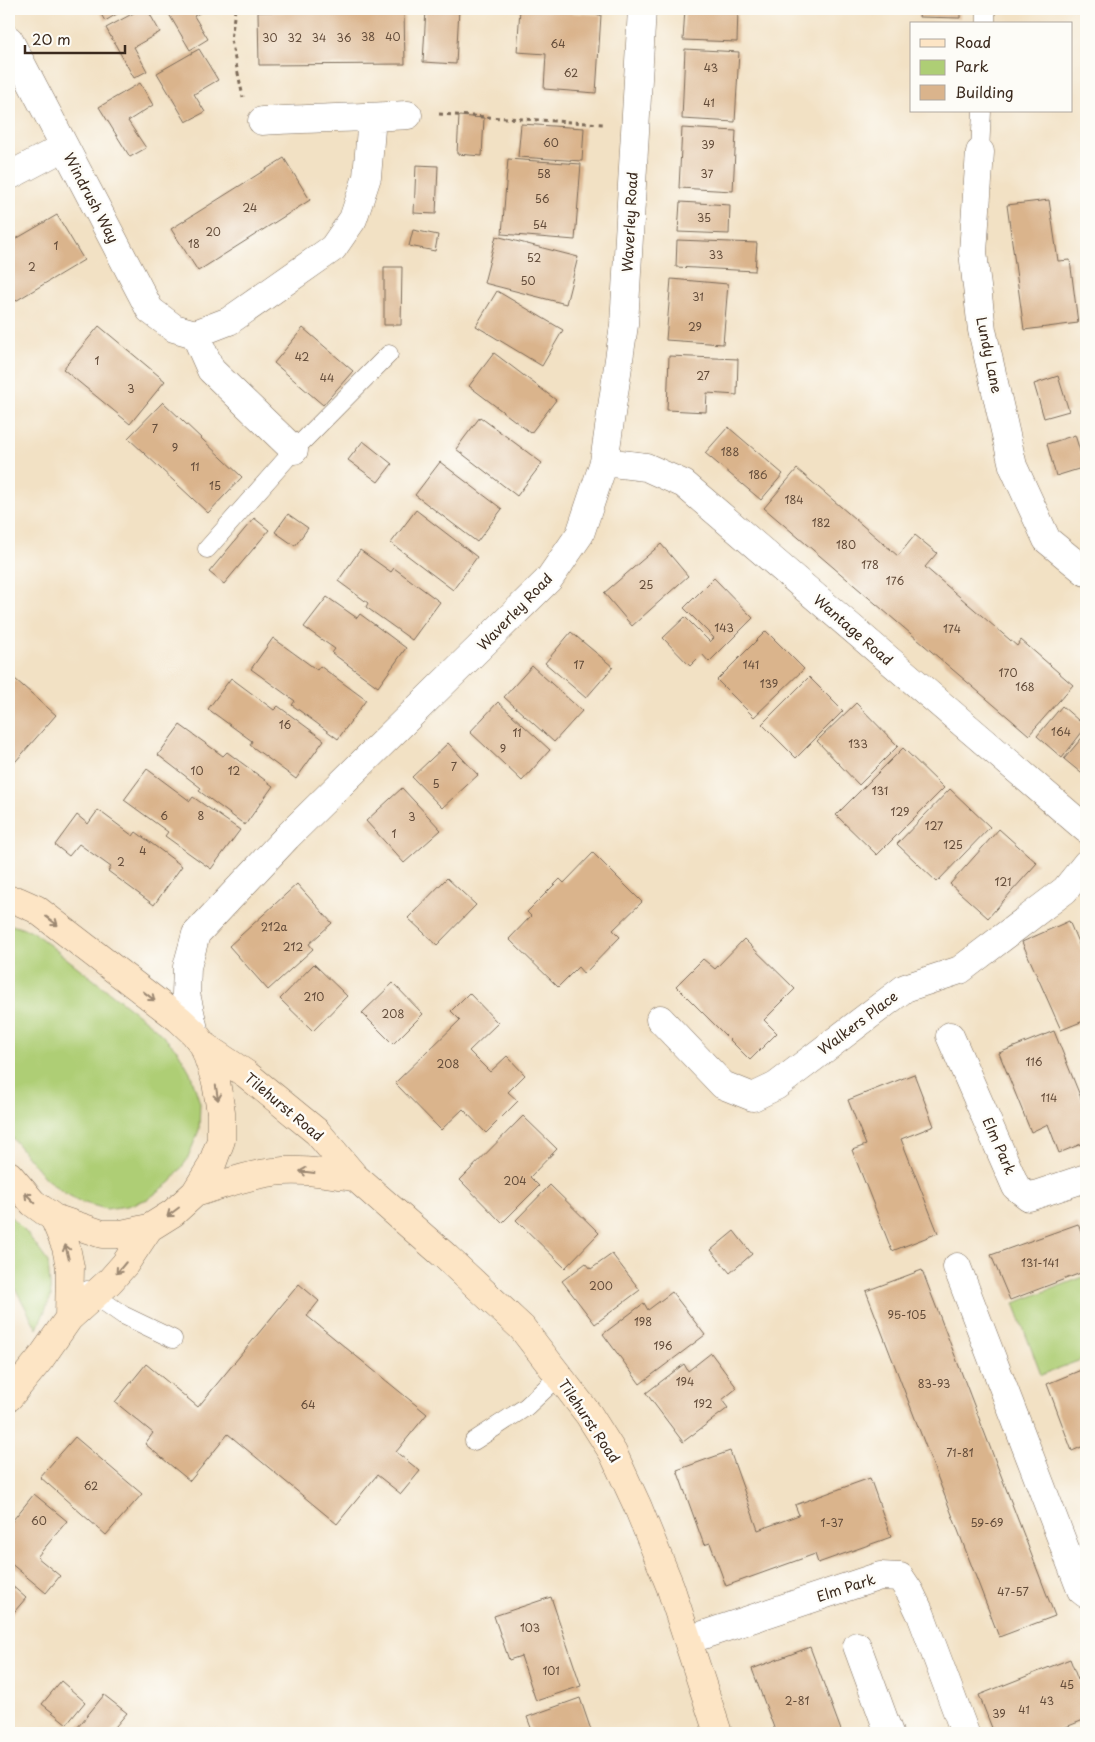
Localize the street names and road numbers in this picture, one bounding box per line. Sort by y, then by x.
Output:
street label: Windrush Way [59,149,124,247]
street label: Waverley Road [616,171,643,273]
street label: Lundy Lane [971,315,1008,395]
street label: Waverley Road [472,568,557,655]
street label: Wantage Road [809,589,898,670]
street label: Walkers Place [813,986,902,1060]
street label: Tilehurst Road [240,1067,328,1146]
street label: Elm Park [978,1114,1022,1178]
street label: Tilehurst Road [554,1375,625,1467]
street label: Elm Park [814,1568,878,1607]

